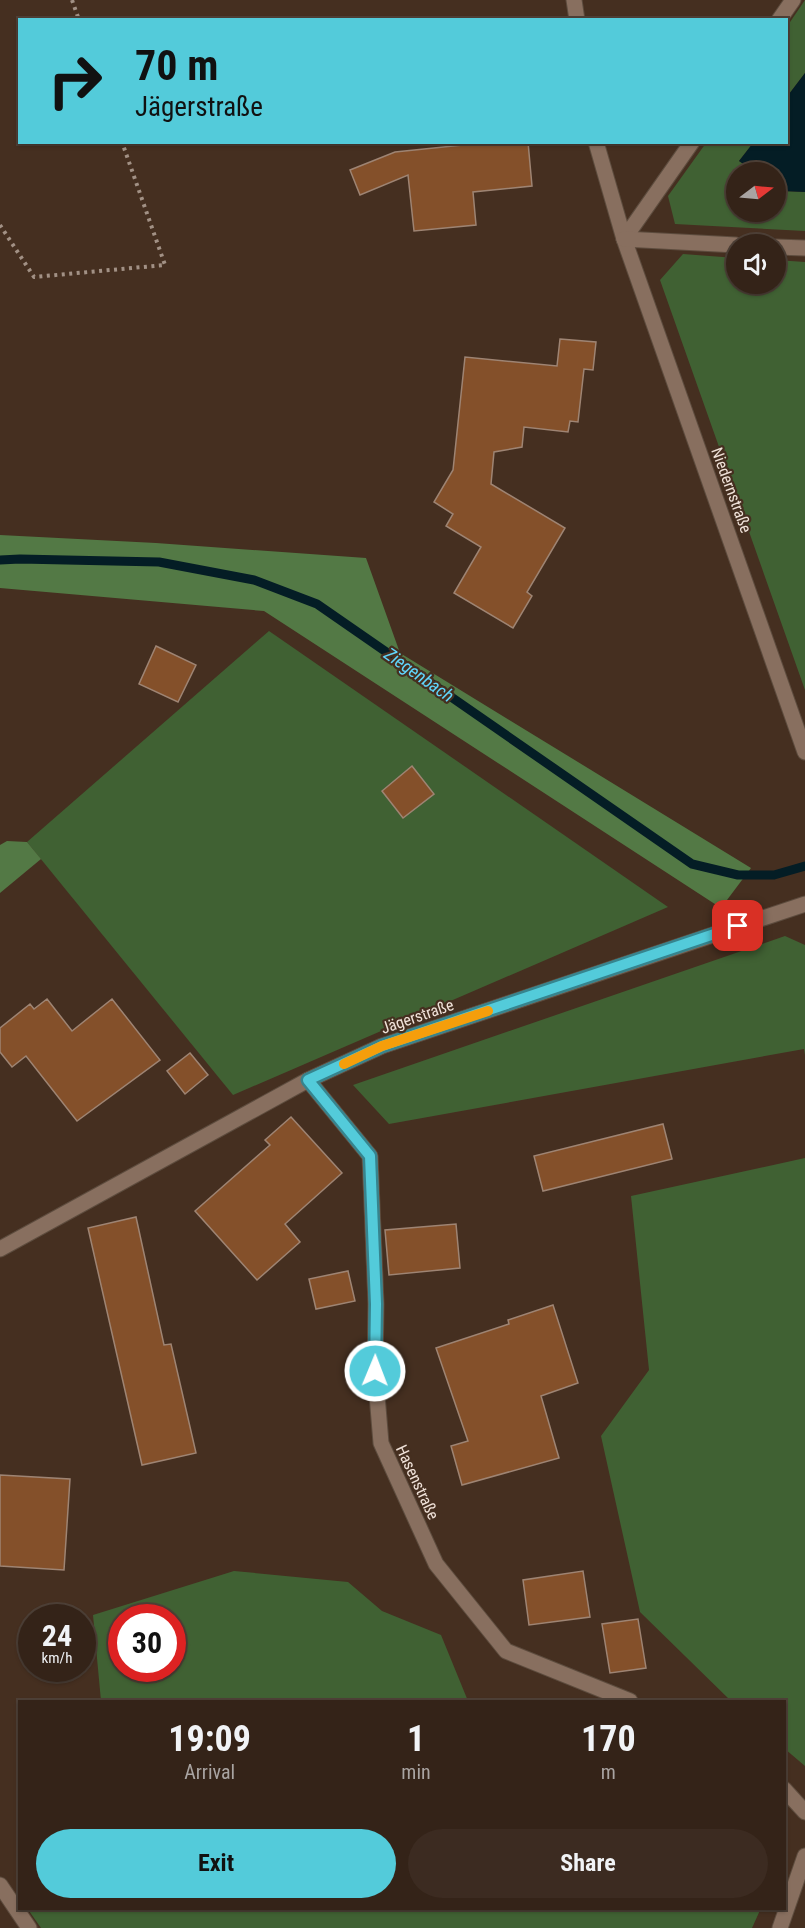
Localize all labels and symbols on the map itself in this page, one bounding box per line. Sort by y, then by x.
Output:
north arrow [726,162,786,222]
street label: Niedernstraße [707,445,756,535]
water label: Ziegenbach [380,642,458,706]
pin [712,900,763,951]
street label: Jägerstraße [378,995,456,1038]
position arrow [343,1339,407,1403]
street label: Hasenstraße [392,1442,443,1523]
speed limit sign: 30 [108,1604,186,1682]

